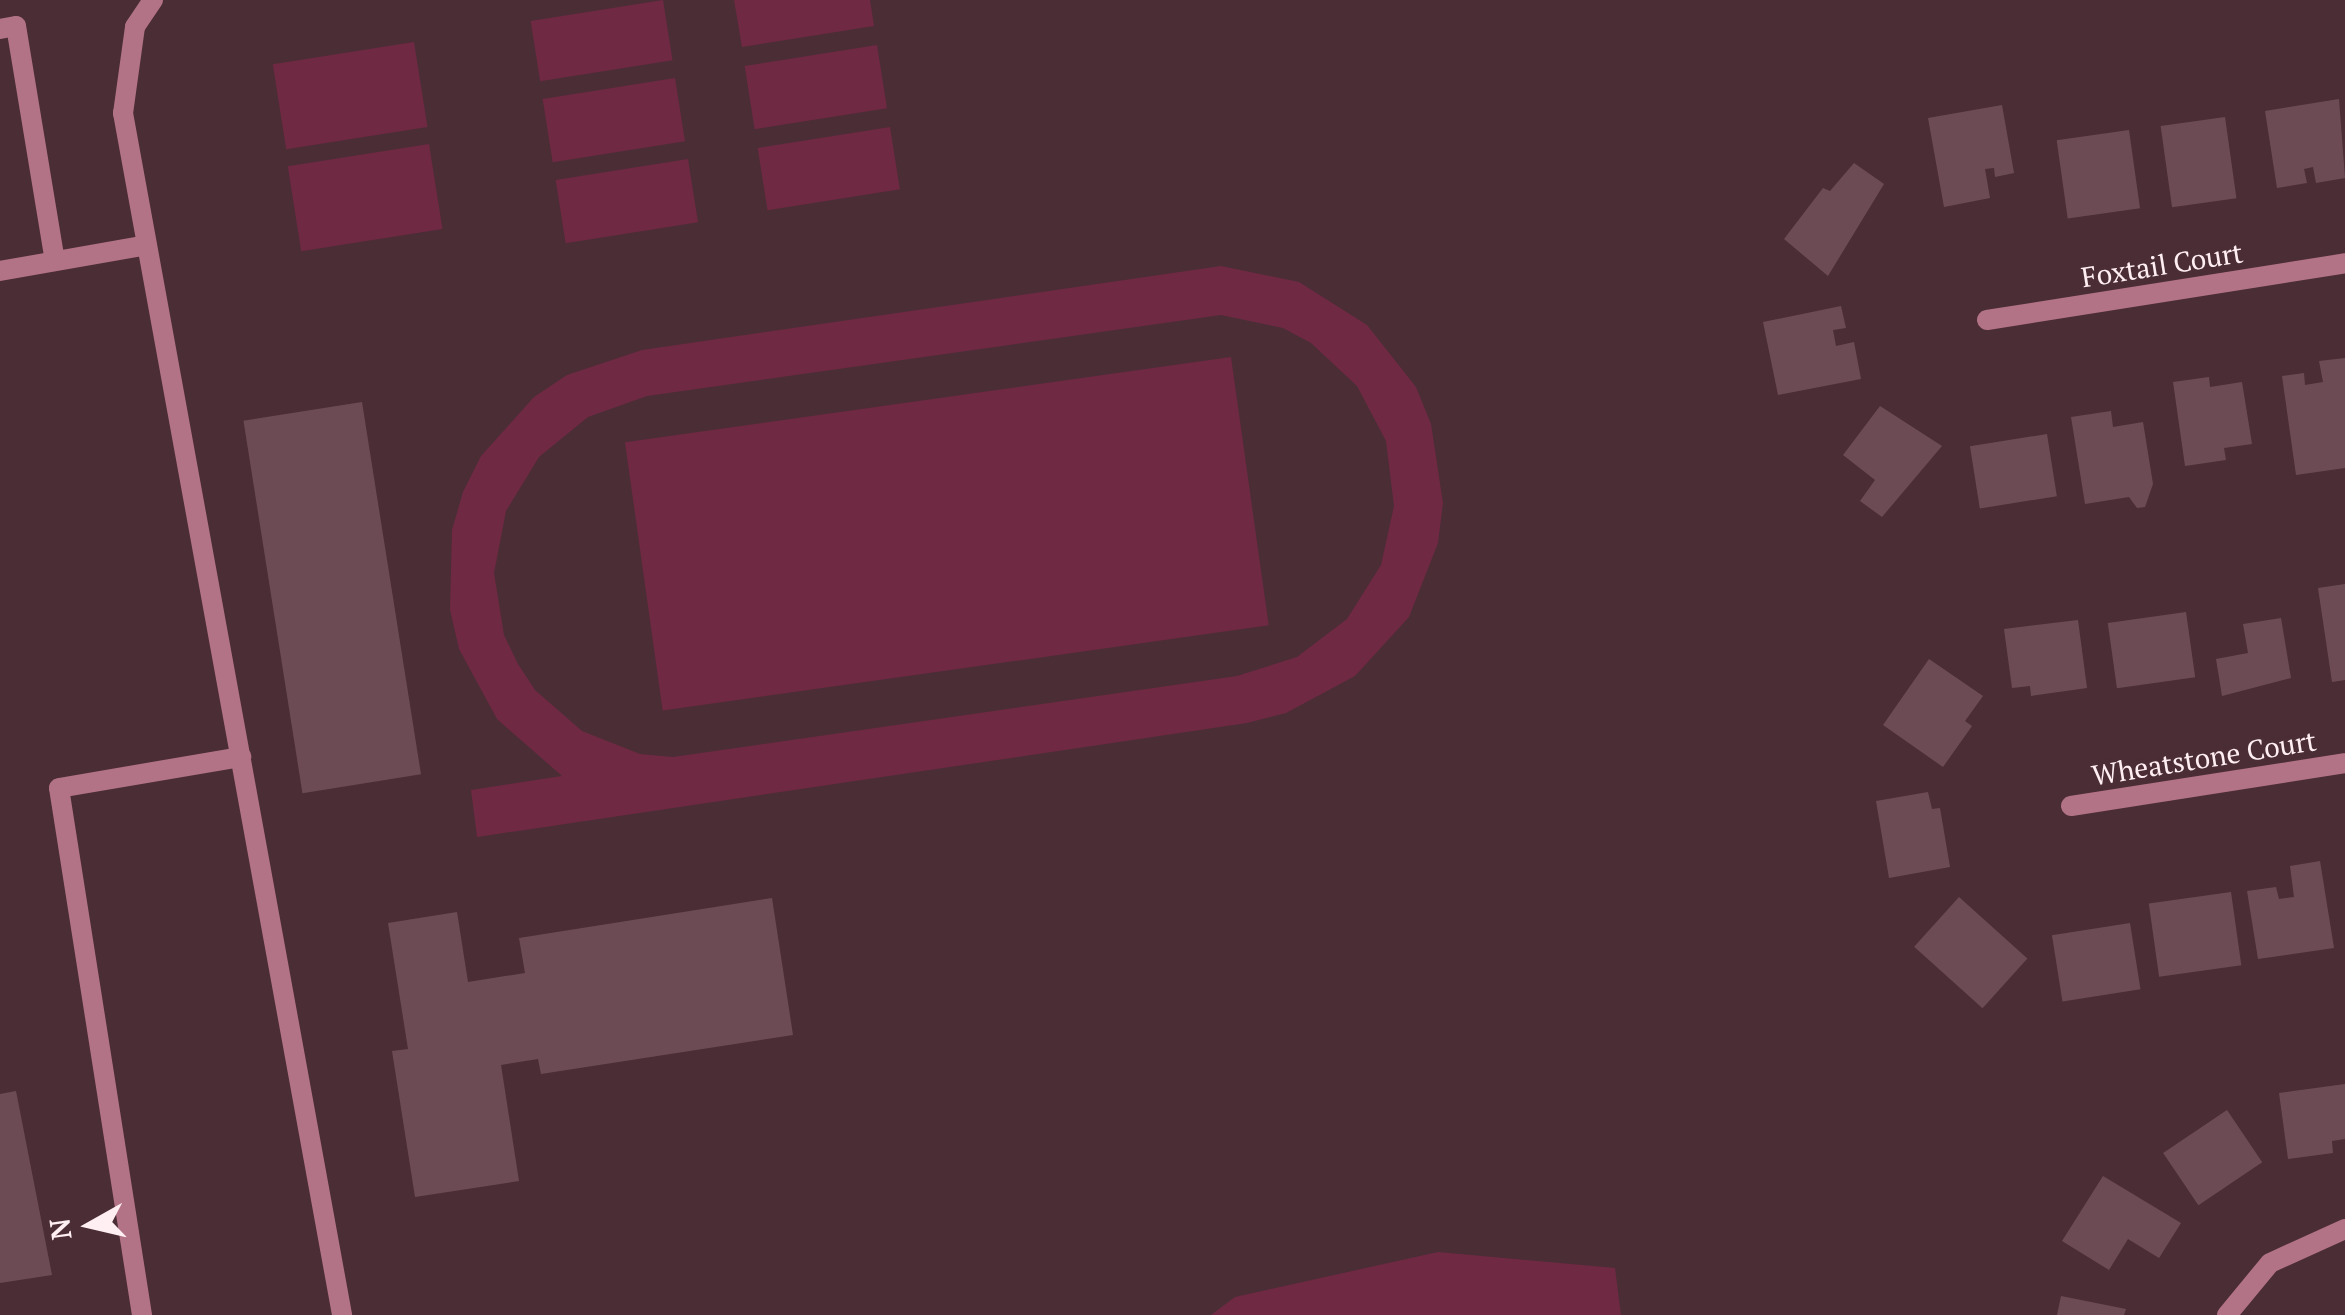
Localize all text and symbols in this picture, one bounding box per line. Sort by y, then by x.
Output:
street label: Foxtail Court [2079,236,2245,294]
street label: Wheatstone Court [2089,724,2319,792]
north arrow [40,1175,140,1275]
text: N [40,1216,80,1242]

